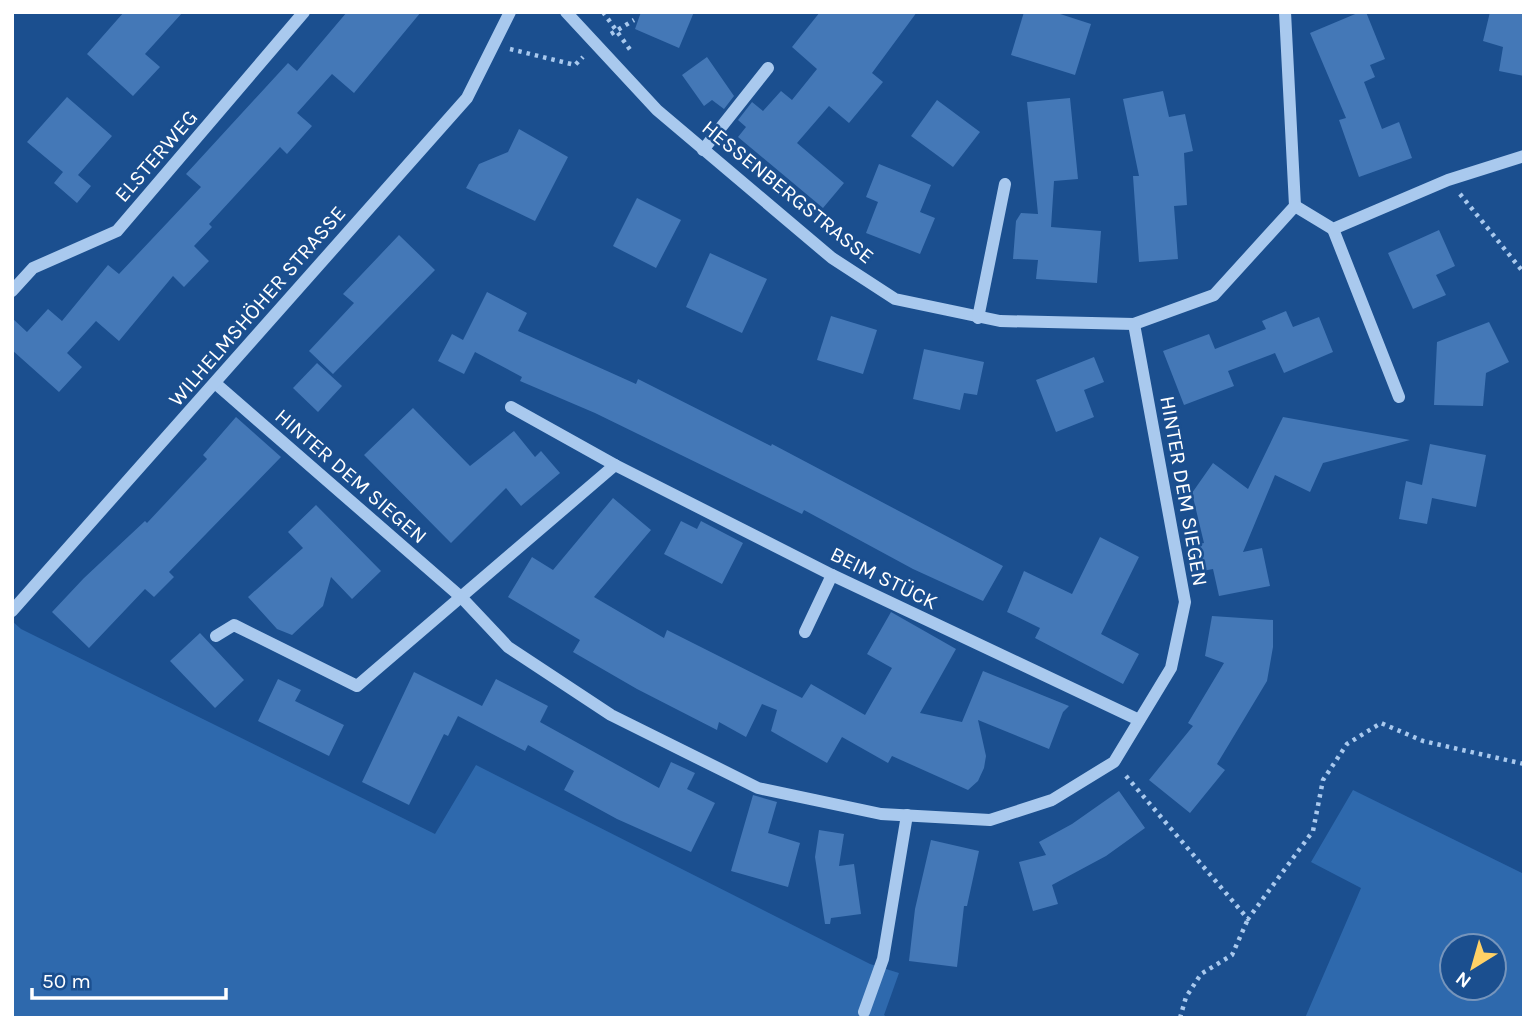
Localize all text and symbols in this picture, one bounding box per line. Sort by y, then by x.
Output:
street label: ELSTERWEG [110,105,202,207]
street label: HESSENBERGSTRASSE [697,115,879,269]
street label: WILHELMSHÖHER STRASSE [164,201,350,411]
street label: HINTER DEM SIEGEN [1155,394,1213,588]
street label: HINTER DEM SIEGEN [270,404,432,548]
street label: BEIM STÜCK [827,542,942,614]
north arrow [1438,932,1508,1002]
scale bar [32,956,226,1000]
text: N [1451,967,1475,993]
text: 50 m [42,969,91,993]

